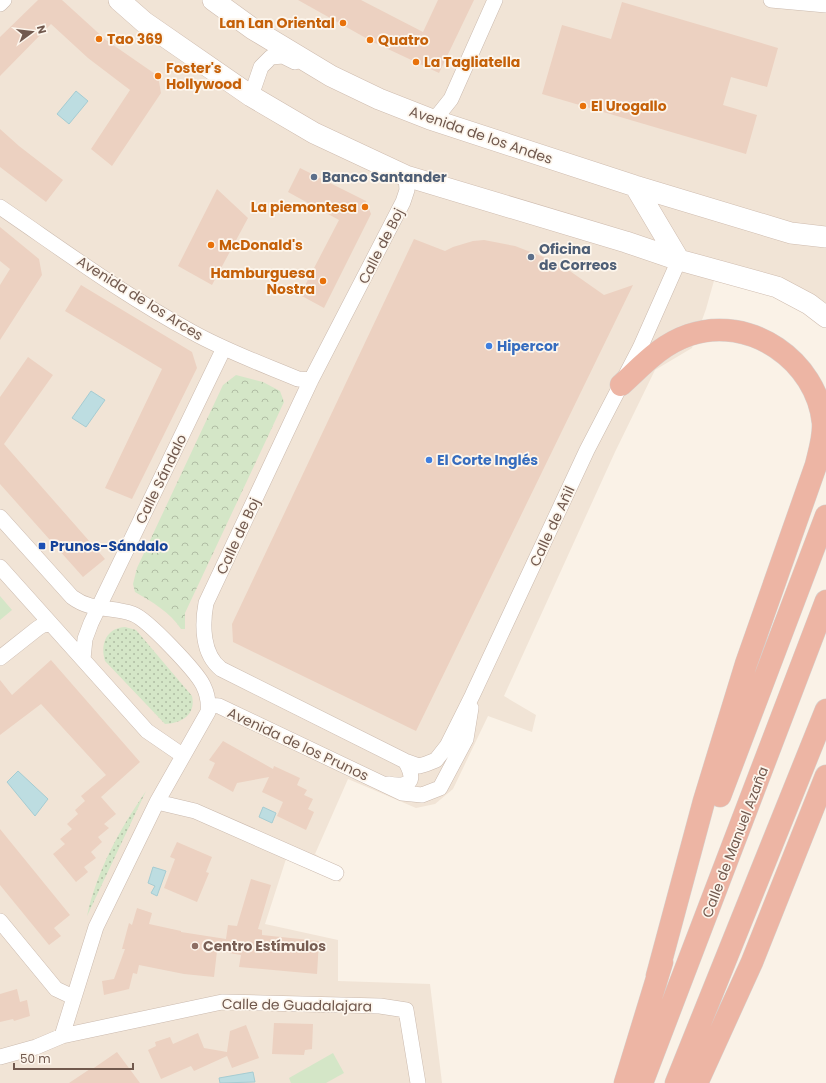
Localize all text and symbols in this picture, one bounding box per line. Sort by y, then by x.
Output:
north arrow [12,12,52,52]
place label: Lan Lan Oriental [219,13,335,33]
marker: Lan Lan Oriental [338,18,348,28]
text: N [33,23,50,35]
place label: Tao 369 [107,29,163,49]
place label: Quatro [378,30,429,50]
marker: Tao 369 [94,34,104,44]
marker: Quatro [365,35,375,45]
place label: La Tagliatella [424,52,520,72]
marker: La Tagliatella [411,57,421,67]
place label: Foster's Hollywood [166,58,242,94]
marker: Foster's Hollywood [153,71,163,81]
place label: El Urogallo [591,96,667,116]
street label: Avenida de los Andes [407,101,555,169]
marker: El Urogallo [578,101,588,111]
place label: Banco Santander [322,167,447,187]
marker: Banco Santander [309,172,319,182]
place label: La piemontesa [251,197,357,217]
marker: La piemontesa [360,202,370,212]
street label: Calle de Boj [353,205,409,287]
place label: McDonald's [219,235,303,255]
place label: Oficina de Correos [539,239,617,275]
marker: McDonald's [206,240,216,250]
street label: Avenida de los Arces [73,251,207,345]
marker: Oficina de Correos [526,252,536,262]
place label: Hamburguesa Nostra [211,263,315,299]
marker: Hamburguesa Nostra [318,276,328,286]
place label: Hipercor [497,336,559,356]
marker: Hipercor [484,341,494,351]
street label: Calle Sándalo [131,431,191,527]
place label: El Corte Inglés [437,450,538,470]
marker: El Corte Inglés [424,455,434,465]
street label: Calle de Añil [525,482,579,570]
street label: Calle de Boj [212,494,264,578]
place label: Prunos-Sándalo [50,536,168,556]
marker: Prunos-Sándalo [37,541,47,551]
street label: Avenida de los Prunos [224,702,372,786]
street label: Calle de Manuel Azaña [697,764,773,920]
place label: Centro Estímulos [203,936,326,956]
marker: Centro Estímulos [190,941,200,951]
street label: Calle de Guadalajara [222,994,372,1016]
scale bar [14,1045,133,1071]
text: 50 m [20,1050,51,1067]

